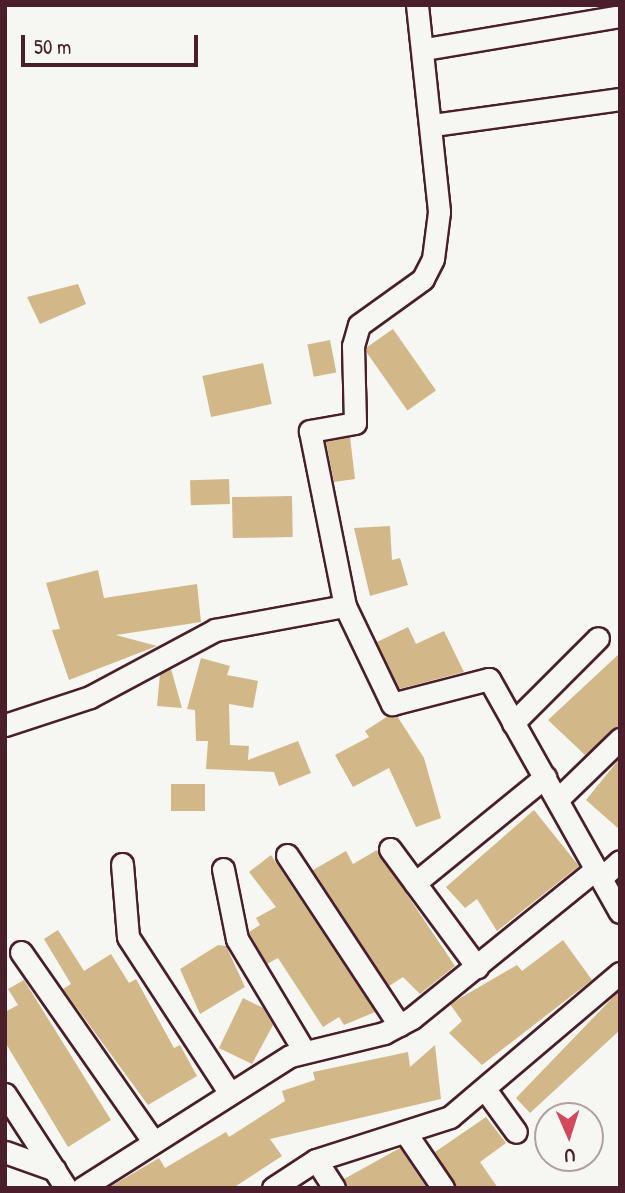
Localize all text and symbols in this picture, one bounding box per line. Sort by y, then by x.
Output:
scale bar [24,21,201,65]
text: 50 m [34,32,71,61]
north arrow [534,1102,604,1172]
text: U [564,1143,576,1169]

